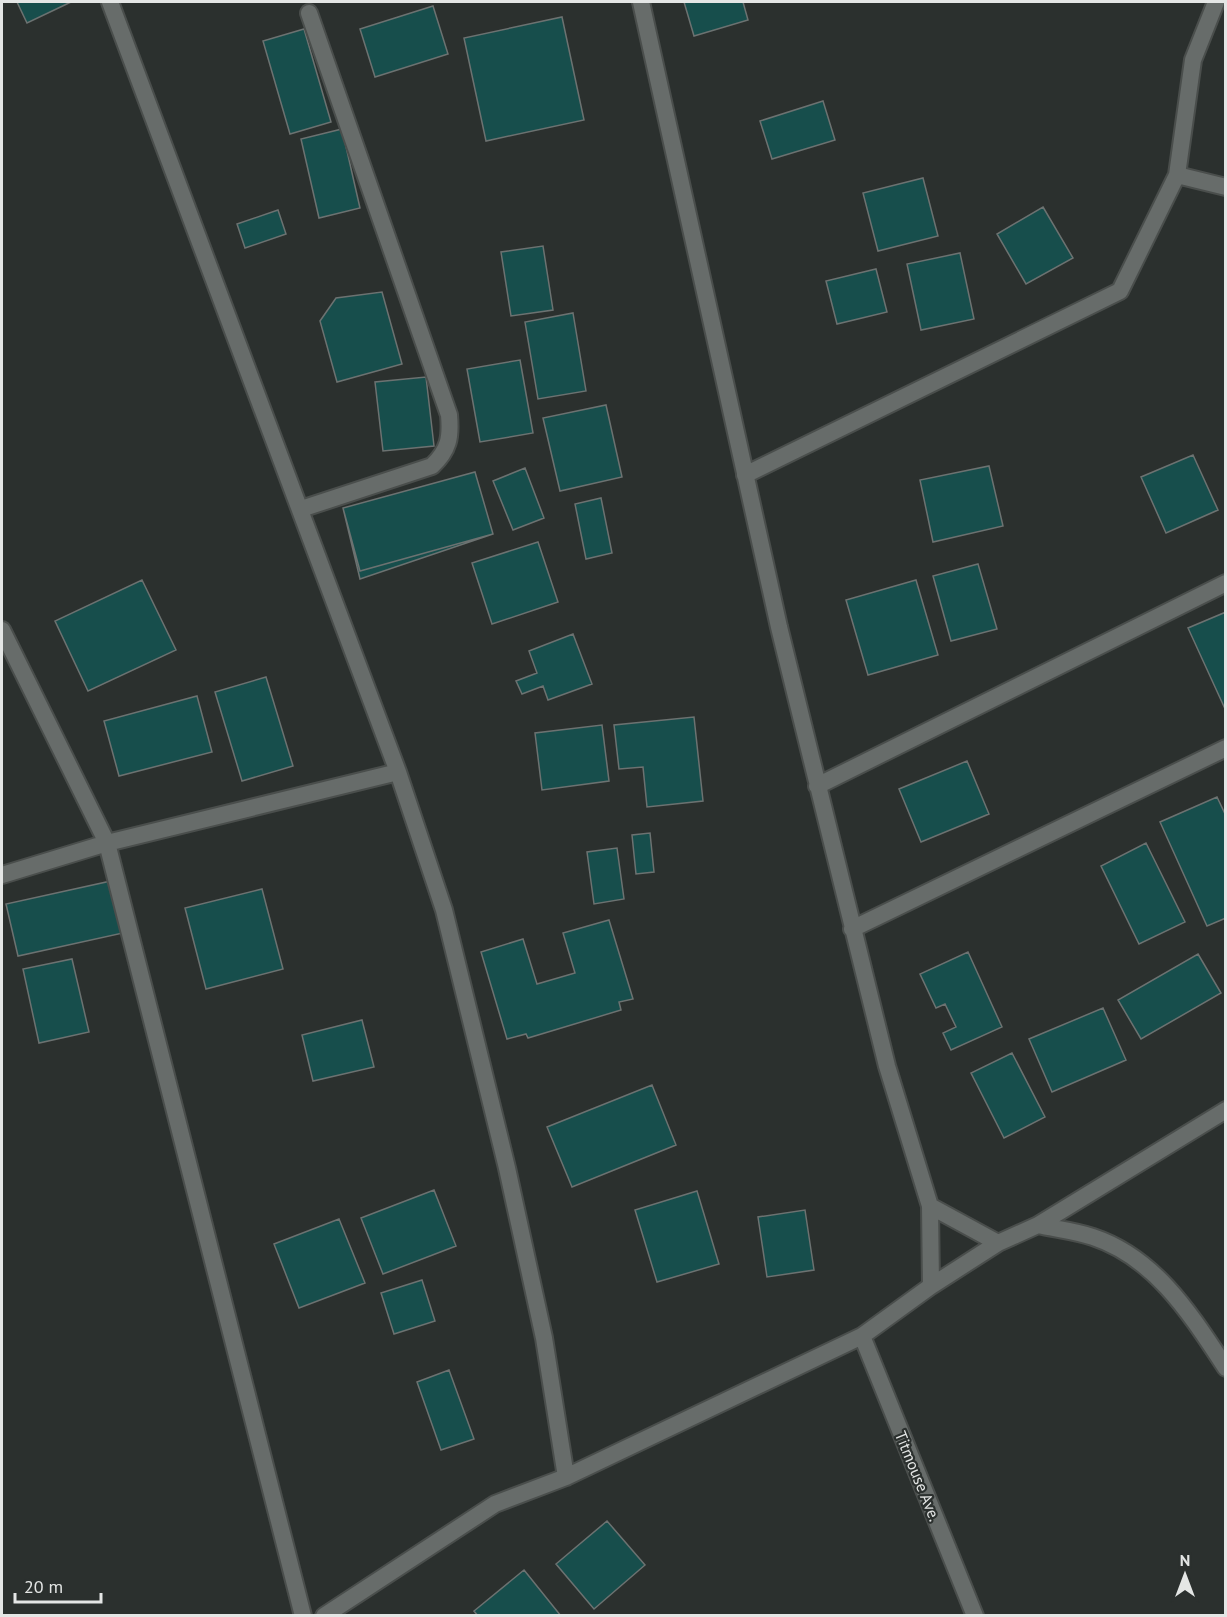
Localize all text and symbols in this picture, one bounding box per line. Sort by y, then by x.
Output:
street label: Titmouse Ave. [891,1428,945,1524]
north arrow [1155,1545,1215,1605]
text: N [1180,1550,1190,1570]
scale bar [15,1566,100,1604]
text: 20 m [24,1575,63,1598]

